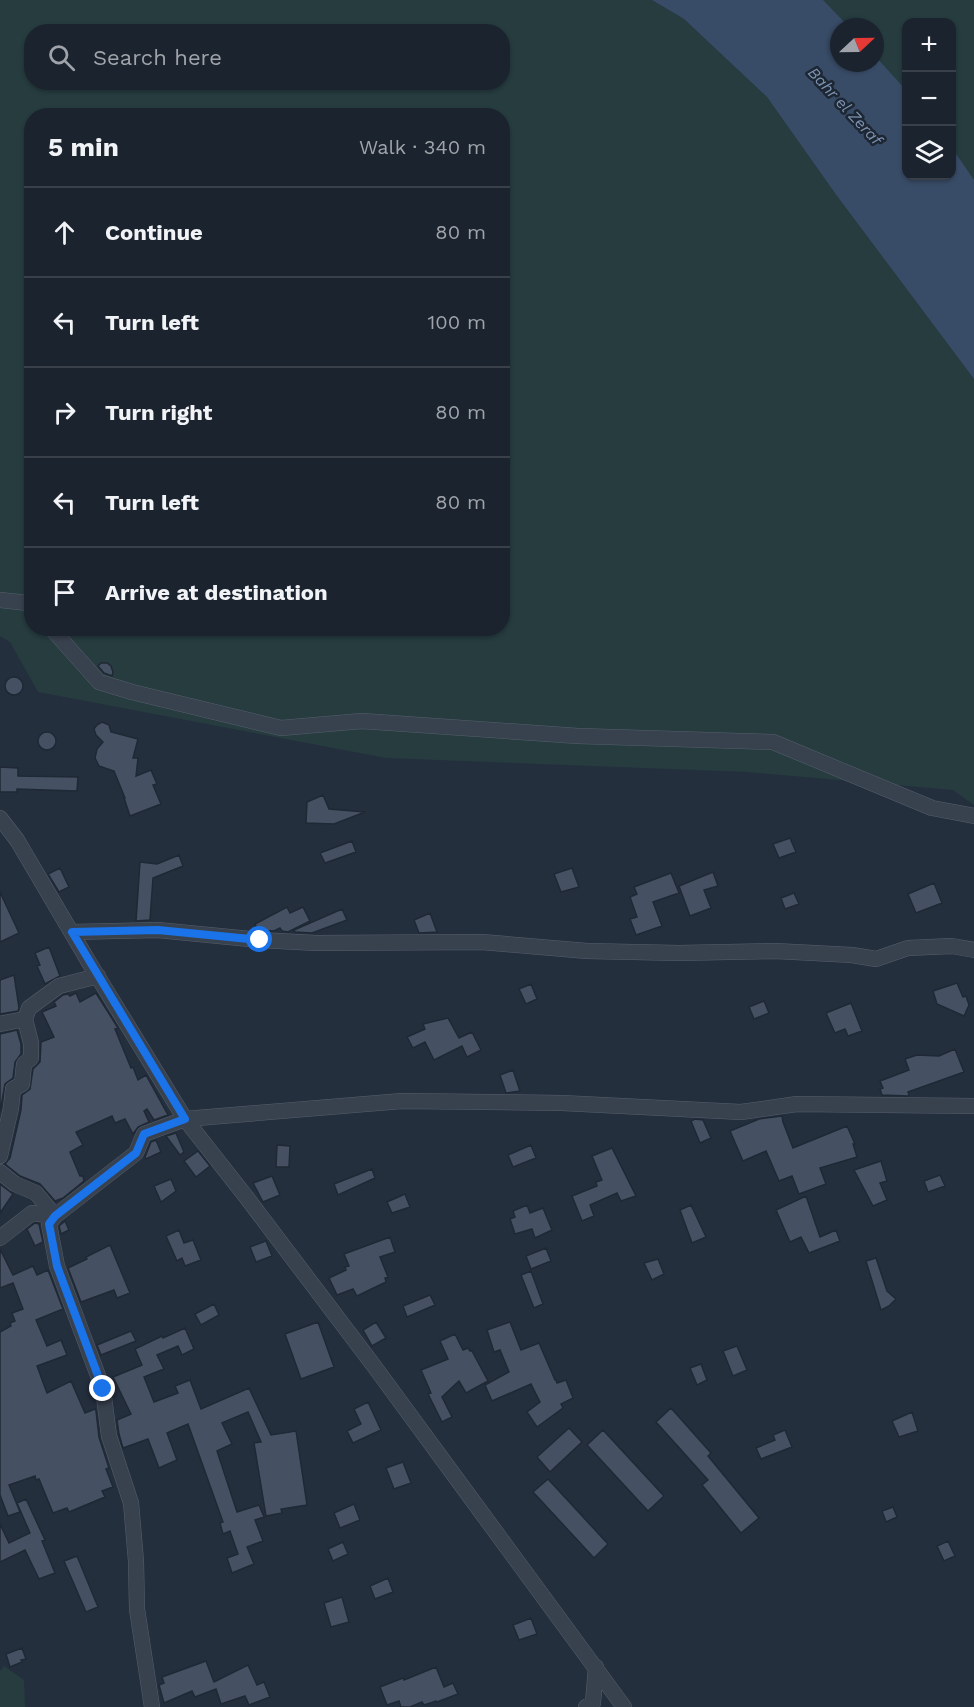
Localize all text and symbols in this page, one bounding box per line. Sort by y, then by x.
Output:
north arrow [830,18,884,72]
map controls [902,18,956,180]
button: + [902,18,956,72]
search box [24,24,510,90]
icon: search [45,41,78,74]
text: Search here [93,45,222,70]
water label: Bahr el Zeraf [804,63,887,150]
button: − [902,72,956,126]
button: layers [902,126,956,180]
text: 5 min [48,132,119,162]
text: Walk · 340 m [359,135,486,159]
icon: ahead [48,216,81,249]
text: Continue [105,220,203,245]
text: 80 m [435,220,486,244]
icon: left [48,306,81,339]
text: Turn left [105,310,199,335]
text: 100 m [427,310,486,334]
icon: right [48,396,81,429]
text: Turn right [105,400,212,425]
text: 80 m [435,400,486,424]
icon: left [48,486,81,519]
text: Turn left [105,490,199,515]
text: 80 m [435,490,486,514]
icon: arrive [48,576,81,609]
text: Arrive at destination [105,580,328,605]
route start [246,926,272,952]
route end [89,1375,115,1401]

